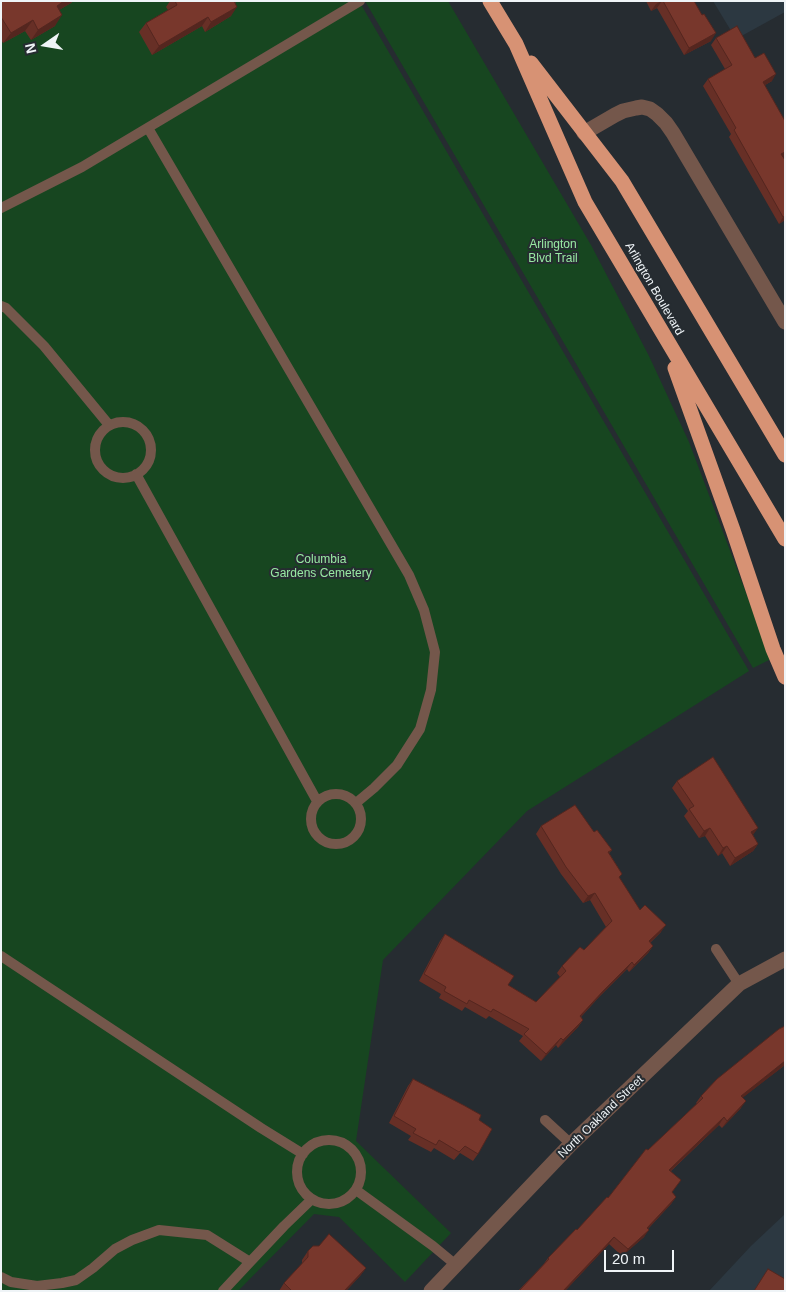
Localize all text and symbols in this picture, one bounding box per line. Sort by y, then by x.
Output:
north arrow [20,20,70,70]
text: N [21,42,39,55]
park label: Arlington Blvd Trail [528,238,578,266]
street label: Arlington Boulevard [622,240,686,338]
park label: Columbia Gardens Cemetery [270,553,372,581]
street label: North Oakland Street [555,1073,647,1161]
scale bar [606,1240,676,1272]
text: 20 m [612,1250,645,1267]

